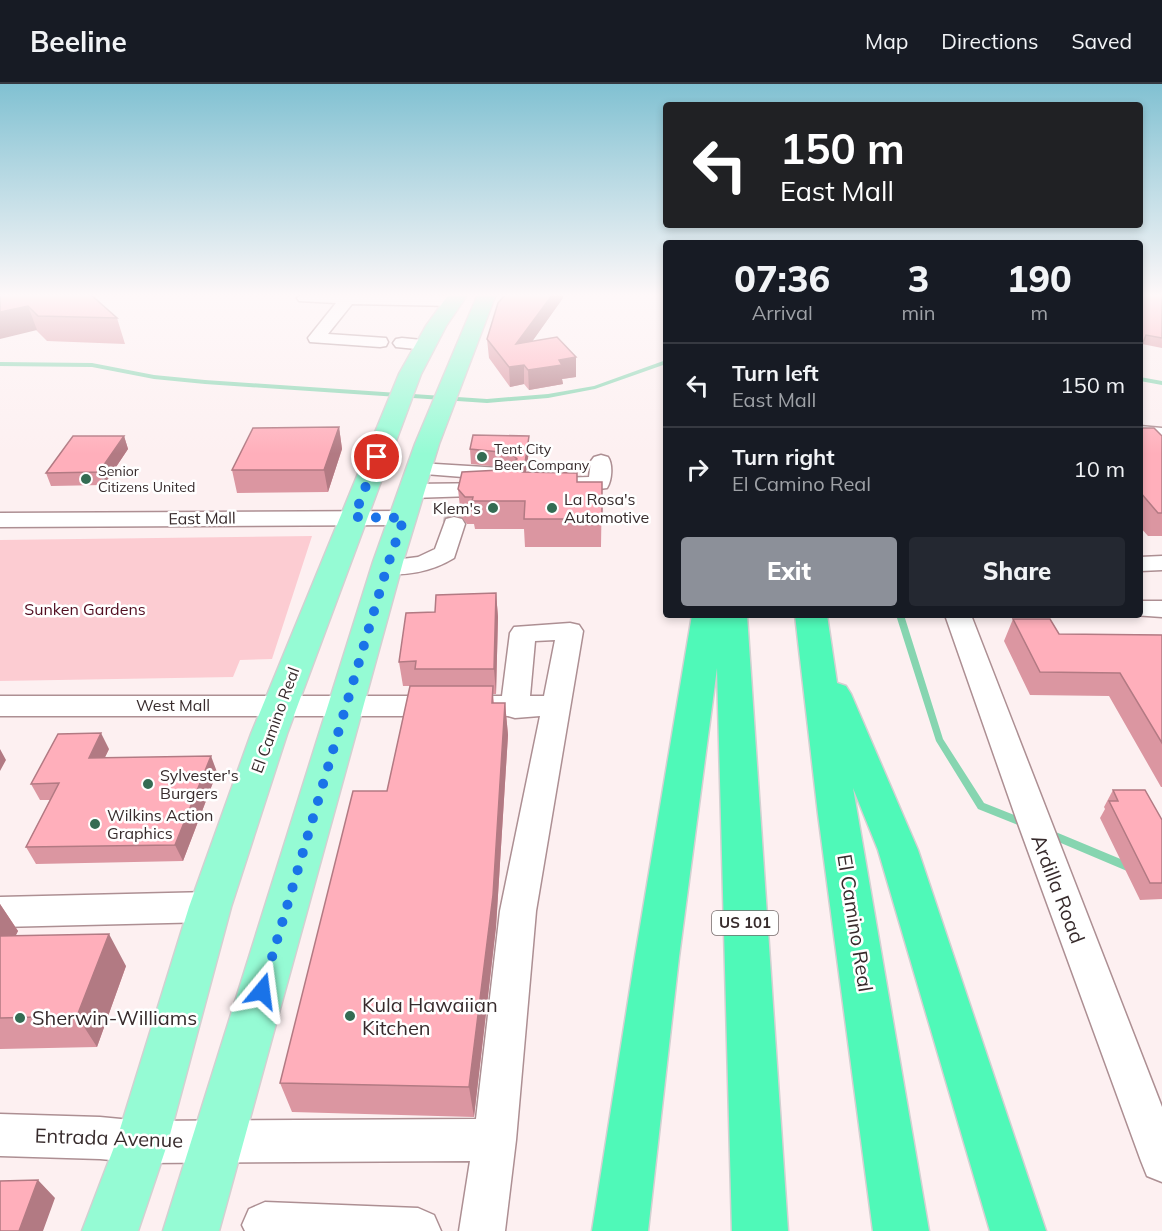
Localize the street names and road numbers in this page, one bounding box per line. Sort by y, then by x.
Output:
street label: East Mall [168,507,236,529]
street label: El Camino Real [247,664,303,776]
street label: West Mall [136,695,210,715]
street label: Ardilla Road [1026,831,1091,947]
street label: El Camino Real [832,852,879,994]
road number: US 101 [712,911,778,935]
street label: Entrada Avenue [34,1122,184,1153]

